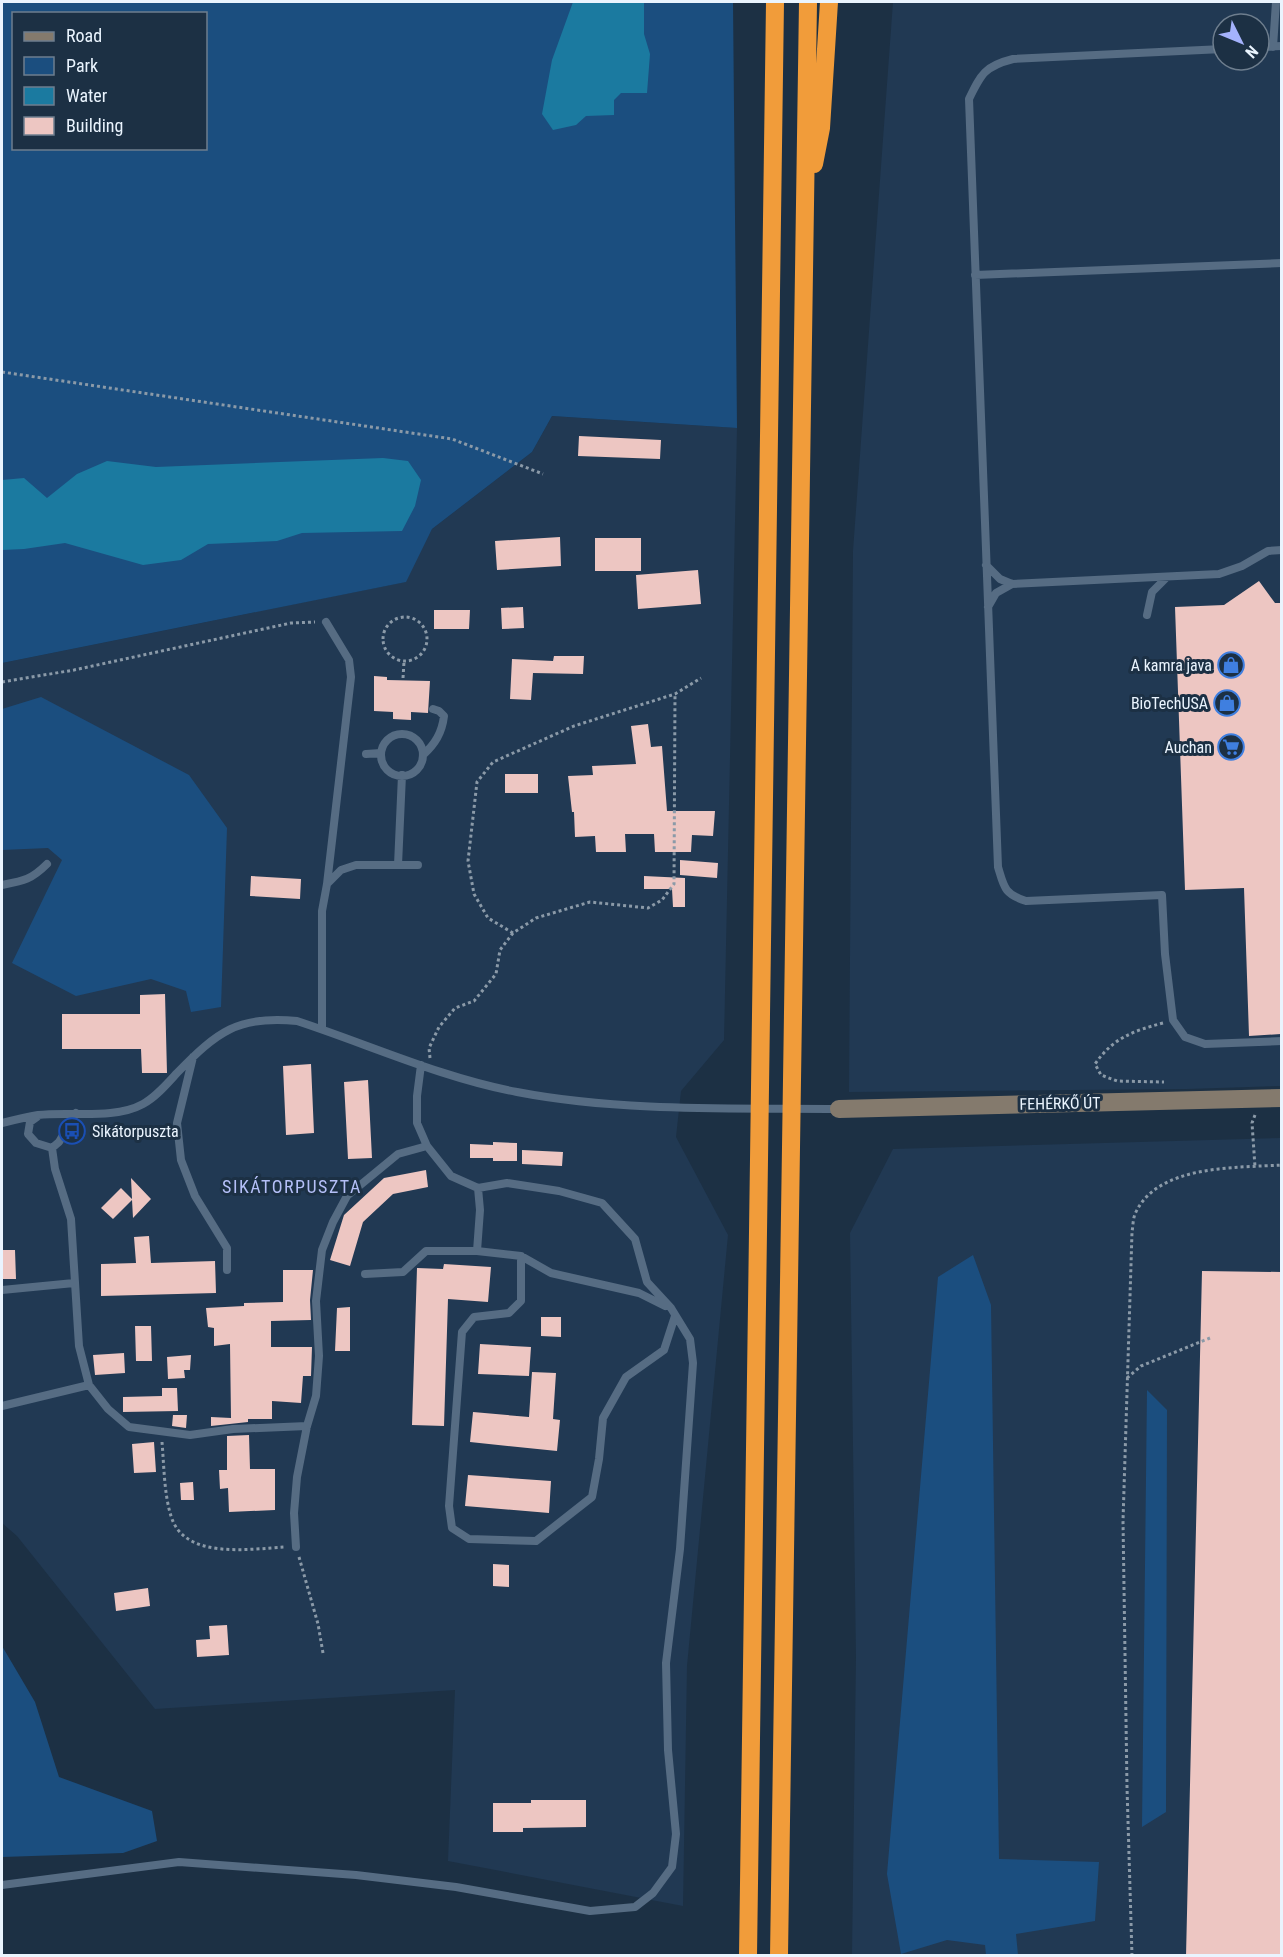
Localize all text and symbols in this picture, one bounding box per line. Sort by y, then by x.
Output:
legend [12,12,207,150]
north arrow [1211,12,1271,72]
text: Road [66,25,102,46]
text: N [1241,42,1262,62]
text: Park [66,55,98,76]
text: Water [66,85,108,106]
text: Building [66,115,123,136]
shop icon: A kamra java [1216,650,1246,680]
place label: A kamra java [1131,656,1212,675]
shop icon: BioTechUSA [1212,688,1242,718]
place label: BioTechUSA [1131,694,1208,713]
supermarket icon: Auchan [1216,732,1246,762]
place label: Auchan [1165,738,1212,757]
street label: FEHÉRKŐ ÚT [1019,1092,1101,1114]
bus stop icon: Sikátorpuszta [57,1116,87,1146]
place label: Sikátorpuszta [92,1122,179,1141]
district label: SIKÁTORPUSZTA [222,1176,362,1197]

